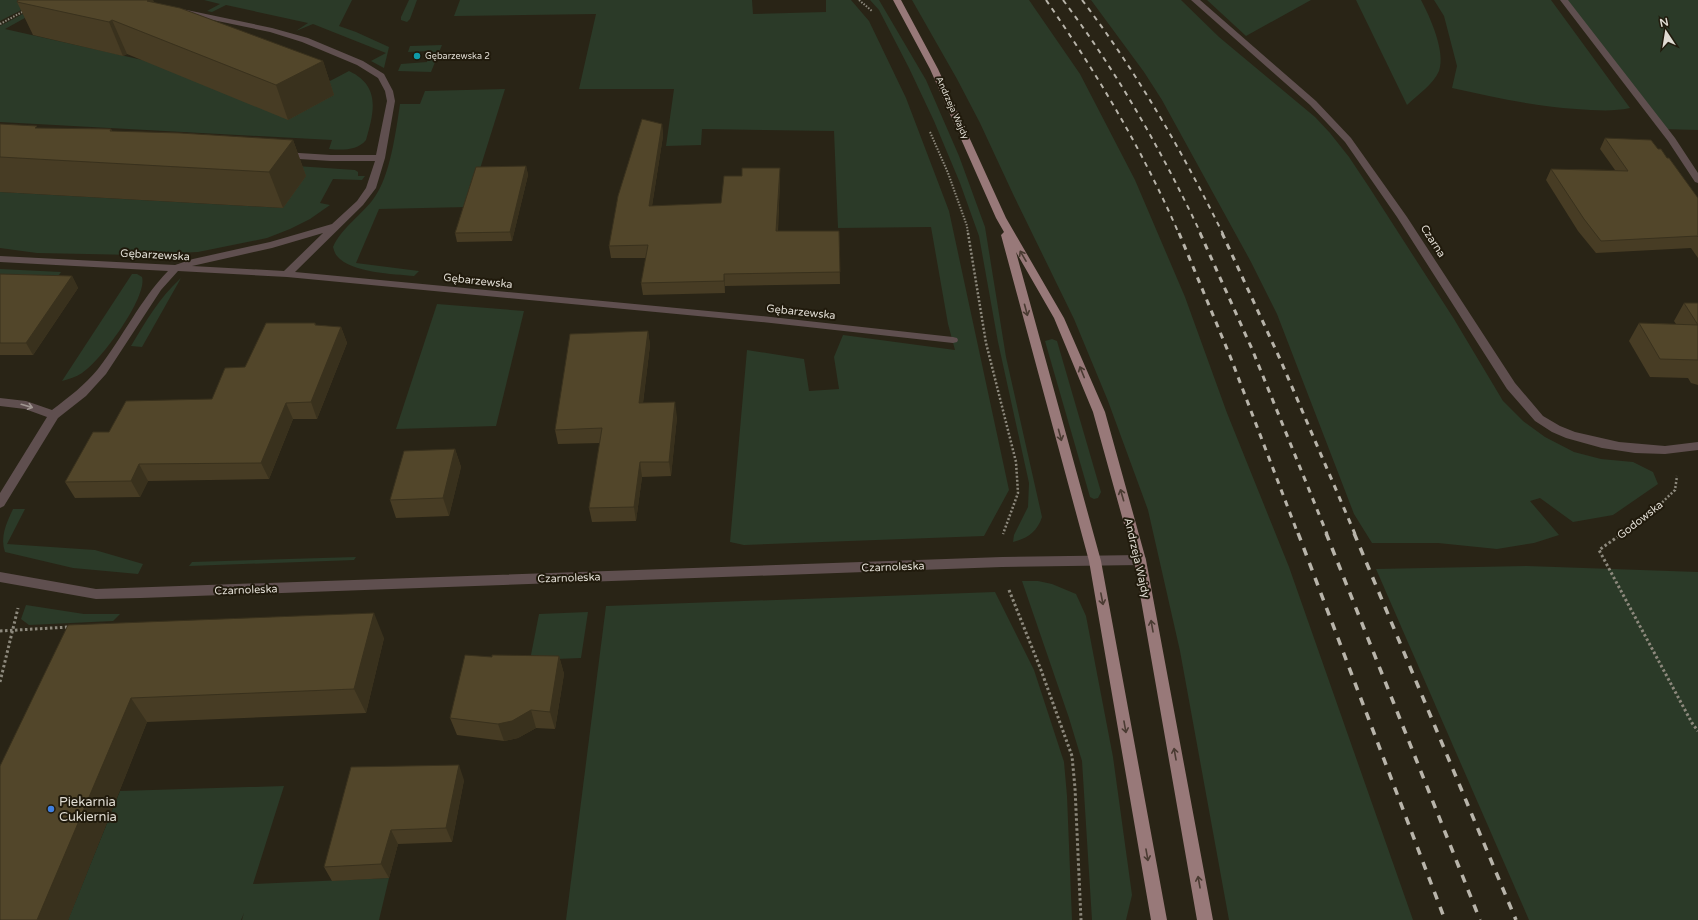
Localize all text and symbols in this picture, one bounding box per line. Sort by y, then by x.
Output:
north arrow [1646,12,1686,52]
text: N [1658,15,1670,30]
marker: Gębarzewska 2 [412,51,422,61]
place label: Gębarzewska 2 [425,51,490,62]
street label: Andrzeja Wajdy [933,75,971,141]
street label: Czarna [1418,222,1448,260]
street label: Gębarzewska [120,247,190,263]
one-way arrow [1019,250,1027,262]
street label: Gębarzewska [443,271,513,291]
street label: Gębarzewska [766,302,836,322]
one-way arrow [1023,303,1030,316]
one-way arrow [1078,366,1086,378]
one-way arrow [21,403,34,410]
one-way arrow [1057,428,1065,441]
one-way arrow [1118,489,1125,502]
street label: Godowska [1614,498,1666,542]
street label: Andrzeja Wajdy [1121,517,1153,600]
street label: Czarnoleska [861,559,925,575]
street label: Czarnoleska [537,570,601,586]
street label: Czarnoleska [214,582,278,598]
one-way arrow [1099,592,1107,605]
one-way arrow [1148,620,1156,633]
one-way arrow [1121,720,1129,733]
one-way arrow [1171,748,1179,761]
place label: Piekarnia Cukiernia [59,794,117,825]
marker: Piekarnia Cukiernia [46,804,56,814]
one-way arrow [1143,848,1151,861]
one-way arrow [1194,876,1202,889]

